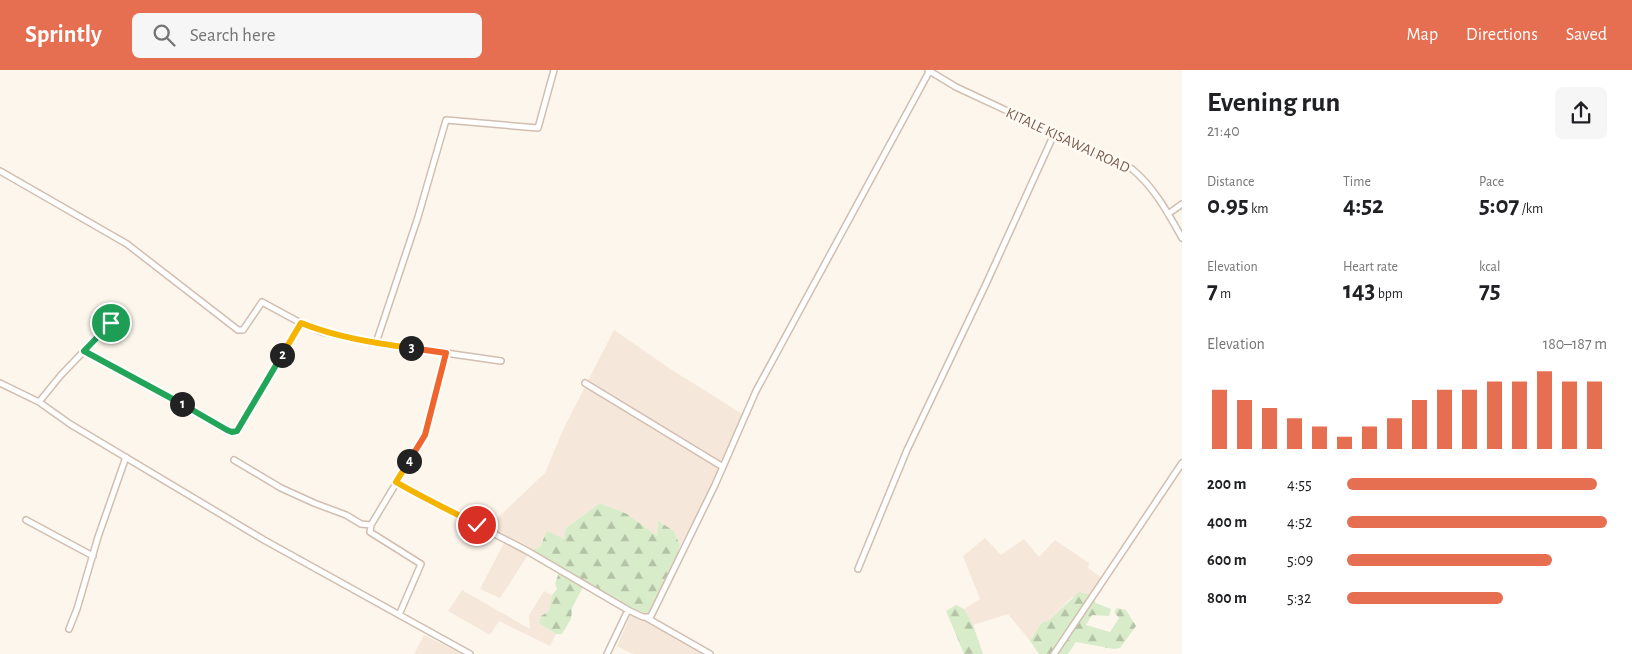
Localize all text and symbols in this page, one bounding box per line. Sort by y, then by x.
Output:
search box [132,13,482,58]
icon: search [150,21,178,49]
text: Sprintly [25,23,102,47]
text: Search here [190,26,276,45]
text: Map [1407,26,1438,44]
text: Directions [1466,26,1538,44]
text: Saved [1566,26,1607,44]
button: share [1555,87,1607,139]
text: Evening run [1207,89,1340,117]
street label: KITALE KISAWAI ROAD [1003,105,1132,176]
text: 21:40 [1207,123,1240,139]
text: Distance [1207,175,1254,189]
text: Time [1343,175,1371,189]
text: Pace [1479,175,1504,189]
text: 0.95 [1207,193,1249,218]
text: 4:52 [1343,193,1384,218]
text: 5:07 [1479,193,1519,218]
text: km [1249,202,1269,216]
text: /km [1519,202,1543,216]
text: Elevation [1207,260,1258,274]
text: Heart rate [1343,260,1398,274]
text: kcal [1479,260,1500,274]
text: 7 [1207,278,1218,303]
text: 143 [1343,278,1375,303]
text: 75 [1479,278,1501,303]
text: m [1218,287,1231,301]
text: bpm [1375,287,1403,301]
pin [90,302,132,344]
icon: arrive [97,309,125,337]
pin: 3 [398,336,424,360]
text: Elevation [1207,336,1265,352]
text: 180–187 m [1543,336,1607,352]
text: 3 [408,341,415,355]
pin: 2 [270,342,294,368]
text: 2 [279,348,286,362]
pin: 1 [170,392,194,416]
text: 1 [180,397,185,411]
pin: 4 [396,448,422,474]
text: 4 [406,454,413,468]
text: 200 m [1207,476,1247,492]
text: 4:55 [1287,476,1312,492]
pin [456,504,498,546]
icon: check [463,511,491,539]
text: 400 m [1207,514,1247,530]
text: 4:52 [1287,514,1312,530]
text: 600 m [1207,552,1247,568]
text: 5:09 [1287,552,1313,568]
text: 800 m [1207,590,1247,606]
text: 5:32 [1287,590,1311,606]

